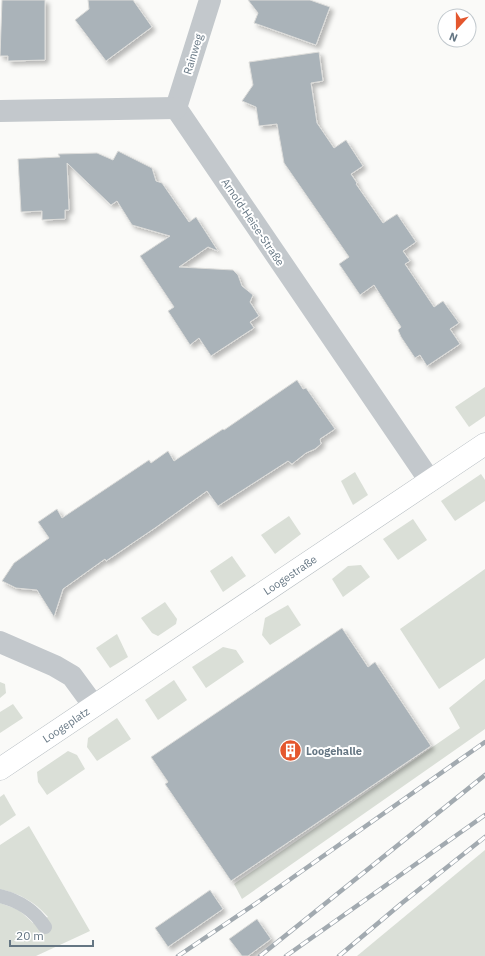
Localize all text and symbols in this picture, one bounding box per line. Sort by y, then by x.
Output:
north arrow [437,8,477,48]
text: N [447,29,460,45]
street label: Rainweg [180,32,206,76]
street label: Arnold-Heise-Straße [218,176,288,268]
street label: Loogestraße [261,552,319,598]
street label: Loogeplatz [40,704,92,746]
building icon: Loogehalle [278,738,304,764]
place label: Loogehalle [306,744,362,758]
scale bar [10,922,93,948]
text: 20 m [16,928,44,943]

